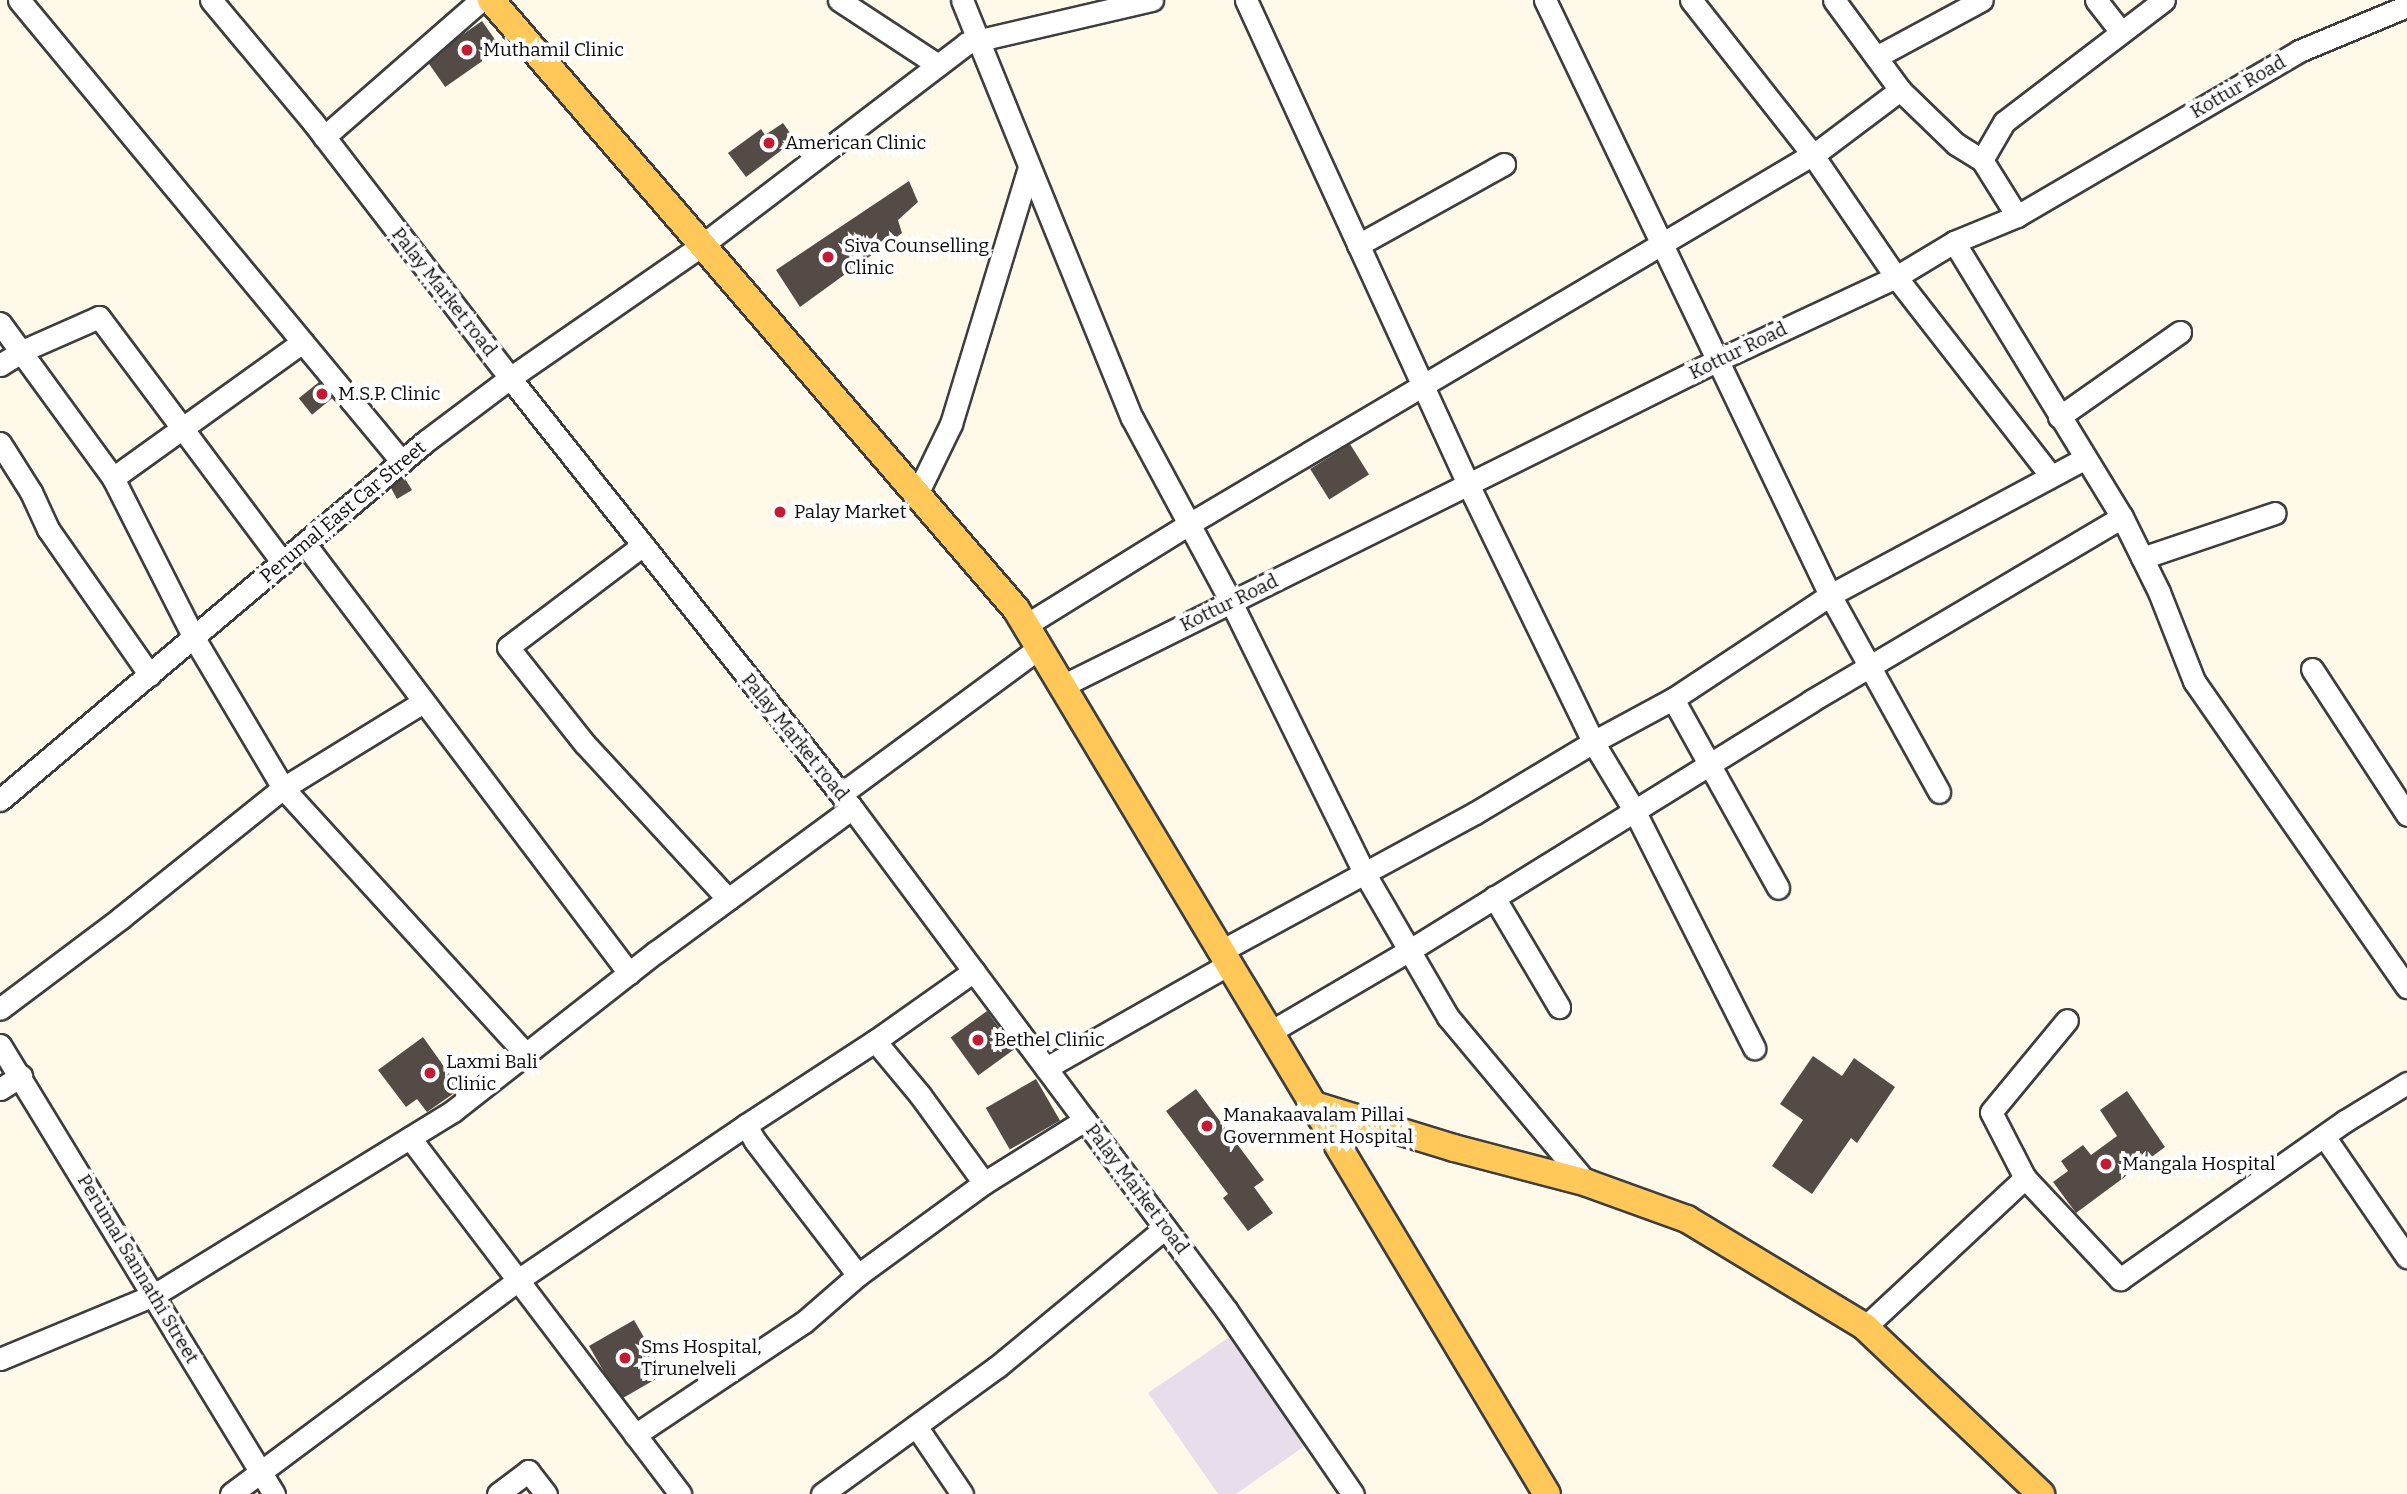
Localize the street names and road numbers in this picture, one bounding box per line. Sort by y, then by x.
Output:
street label: Kottur Road [2186,51,2290,123]
street label: Palay Market road [387,223,501,361]
street label: Kottur Road [1685,318,1791,384]
street label: Perumal East Car Street [256,436,430,588]
street label: Kottur Road [1176,570,1282,636]
street label: Palay Market road [737,669,853,805]
street label: Palay Market road [1081,1119,1193,1259]
street label: Perumal Sannathi Street [72,1170,204,1368]

